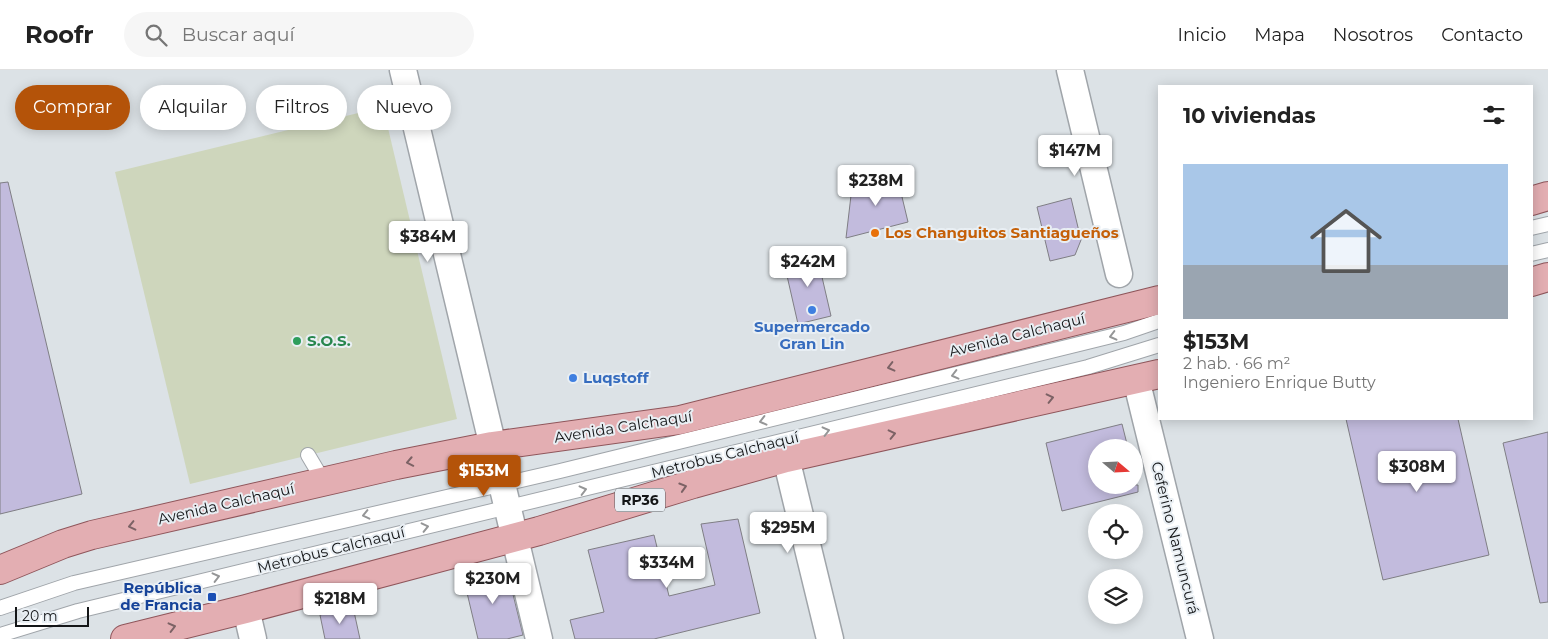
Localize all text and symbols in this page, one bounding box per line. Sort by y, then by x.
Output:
search box [124,12,474,57]
text: Roofr [25,20,94,49]
icon: search [142,21,170,49]
text: Buscar aquí [182,23,295,46]
text: Inicio [1178,24,1226,46]
text: Mapa [1254,24,1305,46]
text: Nosotros [1333,24,1413,46]
text: Contacto [1441,24,1523,46]
chip: Comprar [15,85,130,130]
chip: Alquilar [140,85,246,130]
chip: Filtros [256,85,347,130]
chip: Nuevo [357,85,451,130]
icon: filters [1480,101,1508,129]
text: 10 viviendas [1183,103,1316,128]
pin: $147M [1040,134,1110,177]
text: $147M [1049,141,1101,160]
pin: $238M [841,164,911,207]
text: $238M [849,171,903,190]
icon: home [1301,196,1391,286]
pin: $384M [393,220,463,263]
place label: Los Changuitos Santiagueños [885,223,1119,242]
text: $384M [400,227,456,246]
marker: Los Changuitos Santiagueños [869,227,881,239]
pin: $242M [773,246,843,288]
text: $242M [780,252,836,271]
marker: Supermercado Gran Lin [806,304,818,316]
street label: Avenida Calchaquí [947,308,1088,361]
place label: Supermercado Gran Lin [754,317,870,353]
text: $153M [1183,329,1249,354]
one-way arrow [1108,330,1117,341]
place label: S.O.S. [307,331,351,350]
marker: S.O.S. [291,335,303,347]
text: 2 hab. · 66 m² [1183,354,1291,373]
one-way arrow [886,361,895,372]
place label: Luqstoff [583,368,650,387]
one-way arrow [951,369,959,379]
marker: Luqstoff [567,372,579,384]
text: Ingeniero Enrique Butty [1183,373,1376,392]
one-way arrow [1046,393,1054,404]
street label: Avenida Calchaquí [553,406,694,447]
one-way arrow [758,415,767,426]
one-way arrow [822,426,831,437]
street label: Metrobus Calchaquí [649,427,801,482]
one-way arrow [887,429,896,440]
north arrow [1088,439,1142,494]
map controls [1088,439,1143,624]
pin: $308M [1382,450,1452,493]
pin: $153M [449,454,519,497]
one-way arrow [406,456,415,467]
text: $308M [1389,457,1445,476]
street label: Ceferino Namuncurá [1147,460,1204,616]
text: $153M [459,461,509,480]
street label: Avenida Calchaquí [156,478,297,528]
one-way arrow [679,482,687,492]
one-way arrow [579,485,588,496]
road number: RP36 [615,488,665,512]
button: locate [1088,504,1143,559]
one-way arrow [362,509,371,520]
pin: $295M [753,512,823,554]
text: $295M [761,518,815,537]
one-way arrow [128,520,137,531]
street label: Metrobus Calchaquí [255,522,407,577]
one-way arrow [421,522,430,533]
pin: $334M [632,546,702,589]
text: $334M [639,553,695,572]
pin: $230M [458,562,528,605]
text: $230M [465,569,521,588]
button: layers [1088,569,1143,624]
one-way arrow [211,572,220,583]
place label: República de Francia [120,578,202,614]
pin: $218M [305,582,375,625]
text: $218M [314,589,366,608]
marker: República de Francia [206,591,218,603]
scale bar [15,604,89,627]
text: 20 m [22,607,58,625]
one-way arrow [168,622,177,633]

